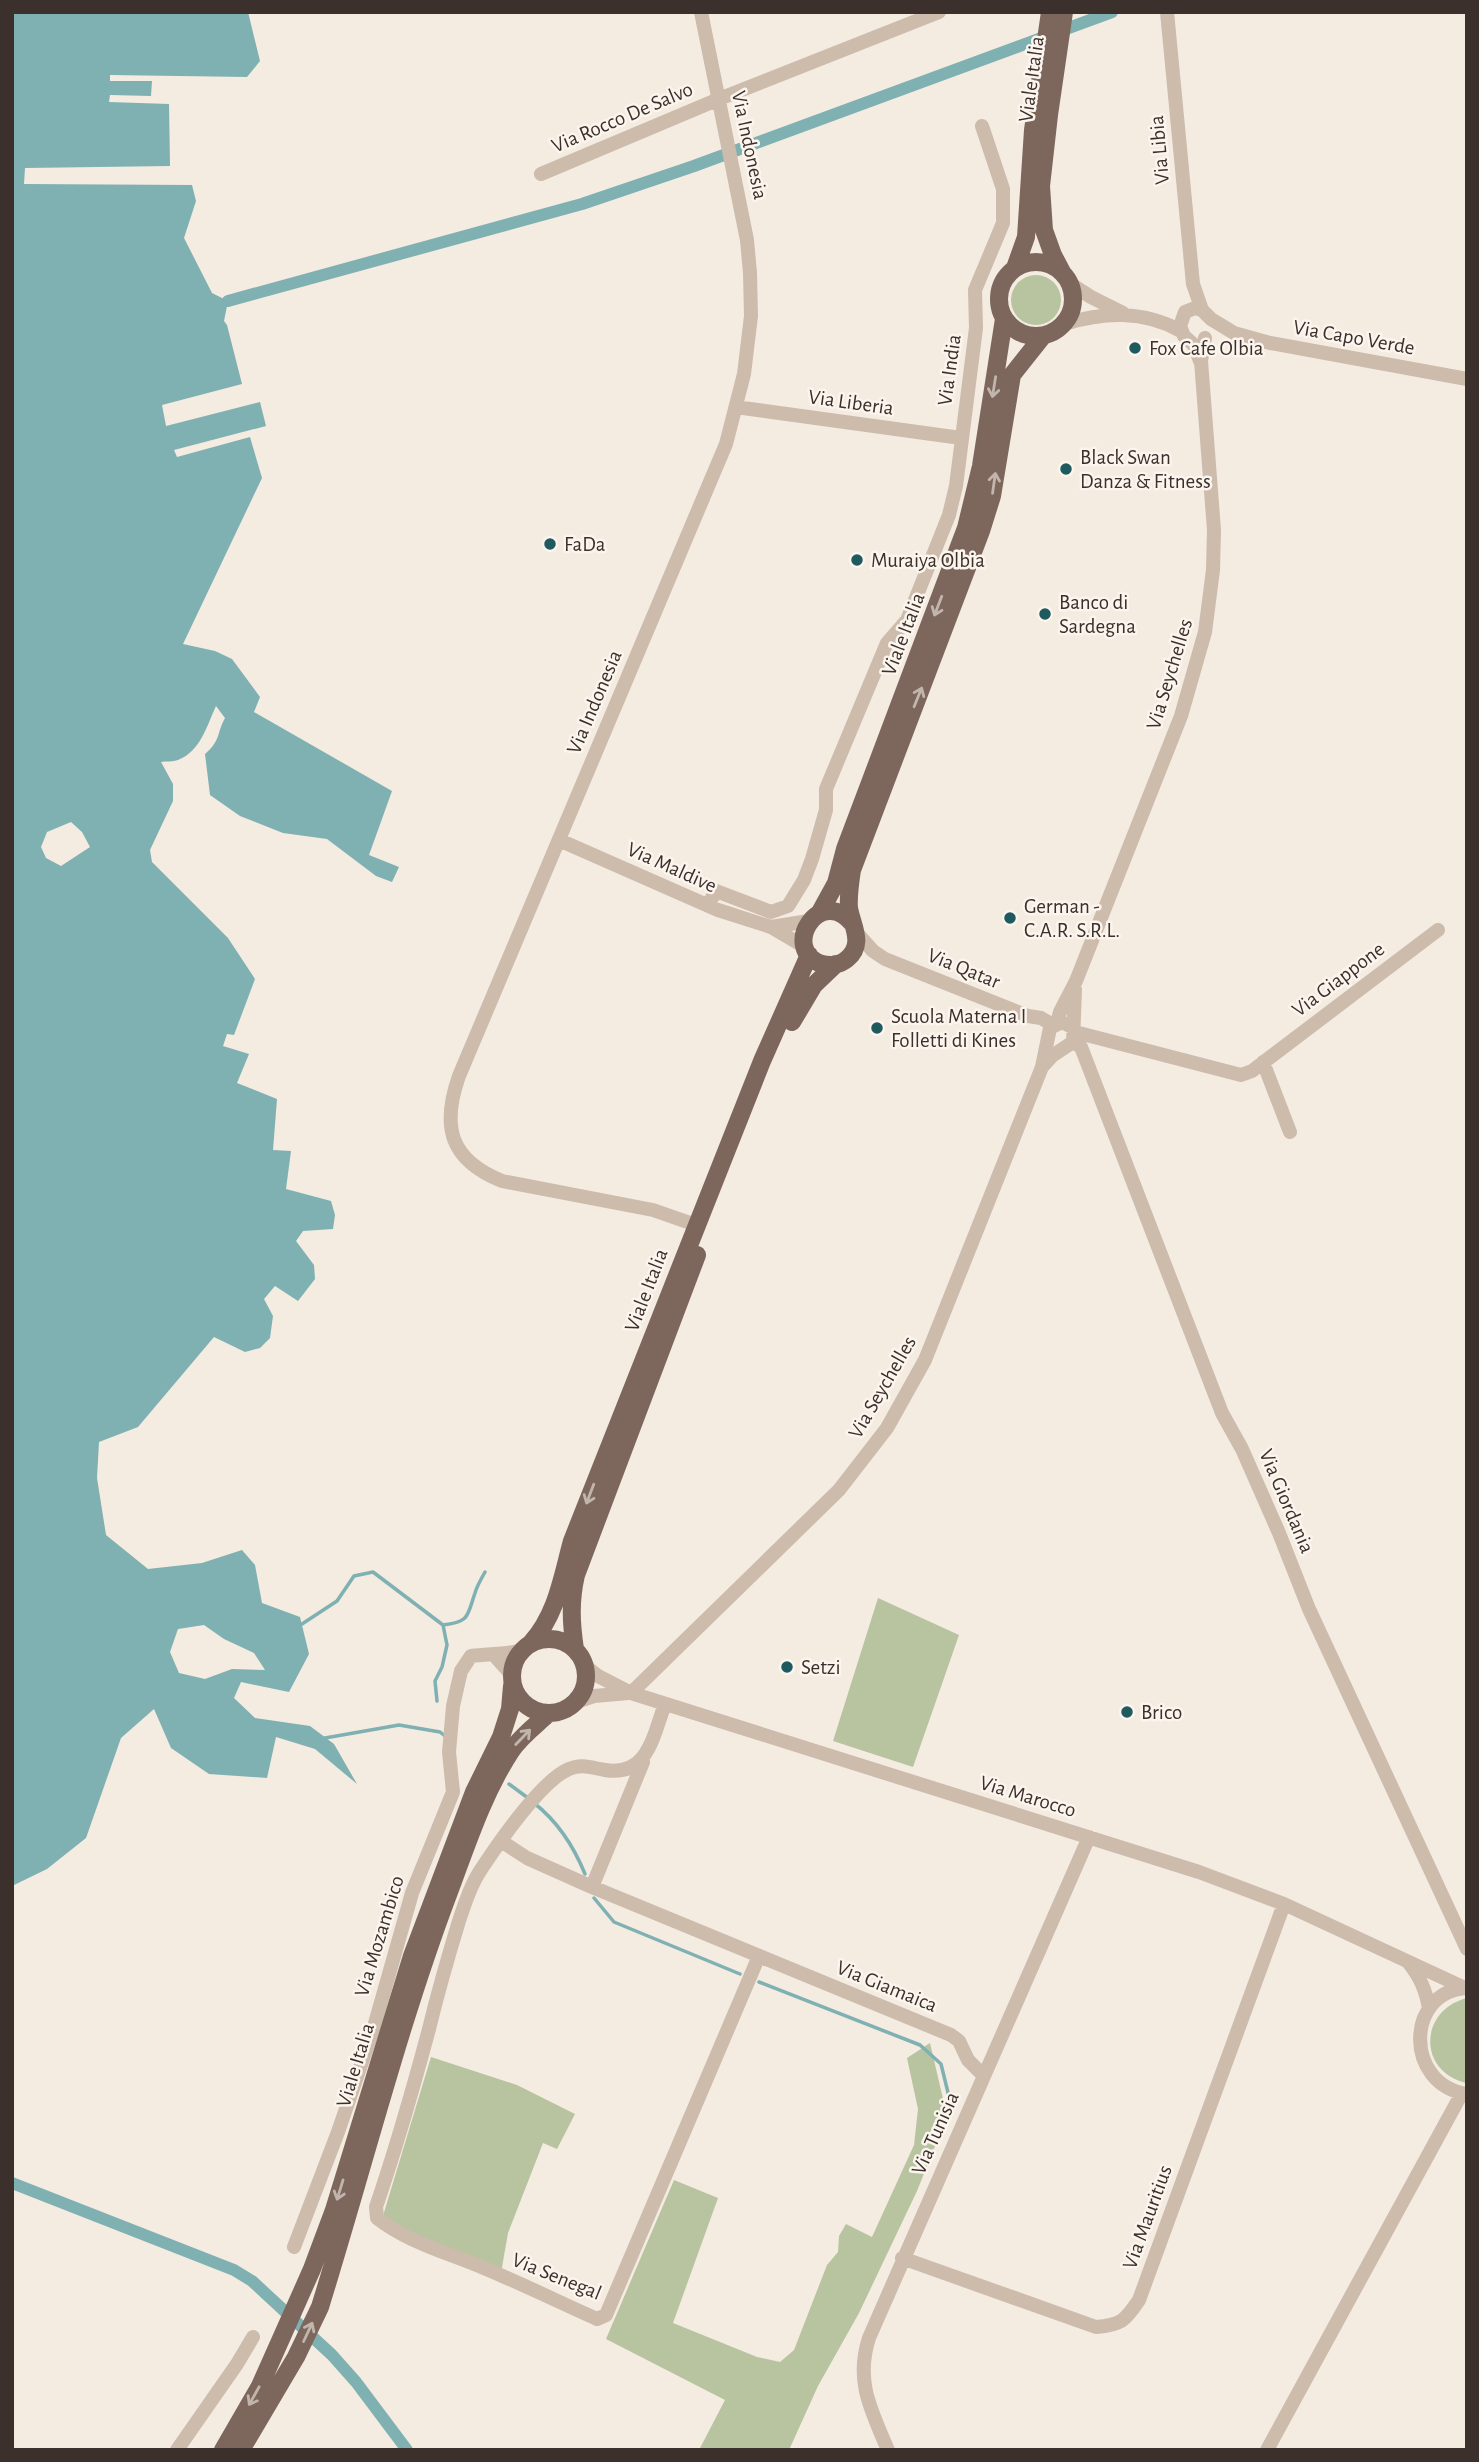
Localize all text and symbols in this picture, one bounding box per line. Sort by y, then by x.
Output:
street label: Viale Italia [1015,34,1048,123]
street label: Via Rocco De Salvo [548,78,696,157]
street label: Via Indonesia [728,89,771,202]
street label: Via Libia [1146,114,1173,185]
street label: Via Capo Verde [1291,316,1416,359]
street label: Via India [934,333,965,407]
place label: Fox Cafe Olbia [1149,338,1264,359]
marker: Fox Cafe Olbia [1127,340,1143,356]
one-way arrow [987,375,1000,397]
street label: Via Liberia [807,386,895,419]
place label: Black Swan Danza & Fitness [1080,447,1211,492]
marker: Black Swan Danza & Fitness [1058,461,1074,477]
one-way arrow [987,472,1000,495]
place label: FaDa [564,534,606,555]
marker: FaDa [542,536,558,552]
place label: Muraiya Olbia [871,550,985,571]
marker: Muraiya Olbia [849,552,865,568]
street label: Viale Italia [878,590,929,678]
place label: Banco di Sardegna [1059,592,1136,637]
one-way arrow [930,595,943,617]
marker: Banco di Sardegna [1037,606,1053,622]
street label: Via Seychelles [1143,616,1196,732]
street label: Via Indonesia [563,647,626,757]
one-way arrow [912,687,925,708]
street label: Via Maldive [624,838,720,896]
place label: German - C.A.R. S.R.L. [1024,896,1120,941]
marker: German - C.A.R. S.R.L. [1002,910,1018,926]
street label: Via Giappone [1288,938,1388,1021]
street label: Via Qatar [925,944,1003,993]
place label: Scuola Materna I Folletti di Kines [891,1006,1027,1051]
marker: Scuola Materna I Folletti di Kines [869,1020,885,1036]
street label: Viale Italia [621,1246,672,1334]
street label: Via Seychelles [845,1332,920,1442]
street label: Via Giordania [1255,1446,1318,1556]
one-way arrow [583,1482,596,1504]
place label: Setzi [801,1657,841,1678]
marker: Setzi [779,1659,795,1675]
place label: Brico [1141,1702,1182,1723]
marker: Brico [1119,1704,1135,1720]
one-way arrow [515,1729,532,1746]
street label: Via Marocco [977,1772,1078,1821]
street label: Via Mozambico [351,1873,408,1999]
street label: Via Giamaica [834,1957,940,2016]
street label: Viale Italia [333,2020,378,2110]
street label: Via Tunisia [908,2089,963,2178]
street label: Via Mauritius [1119,2162,1176,2272]
one-way arrow [333,2179,345,2201]
street label: Via Senegal [509,2249,605,2304]
one-way arrow [302,2322,315,2343]
one-way arrow [247,2385,261,2406]

